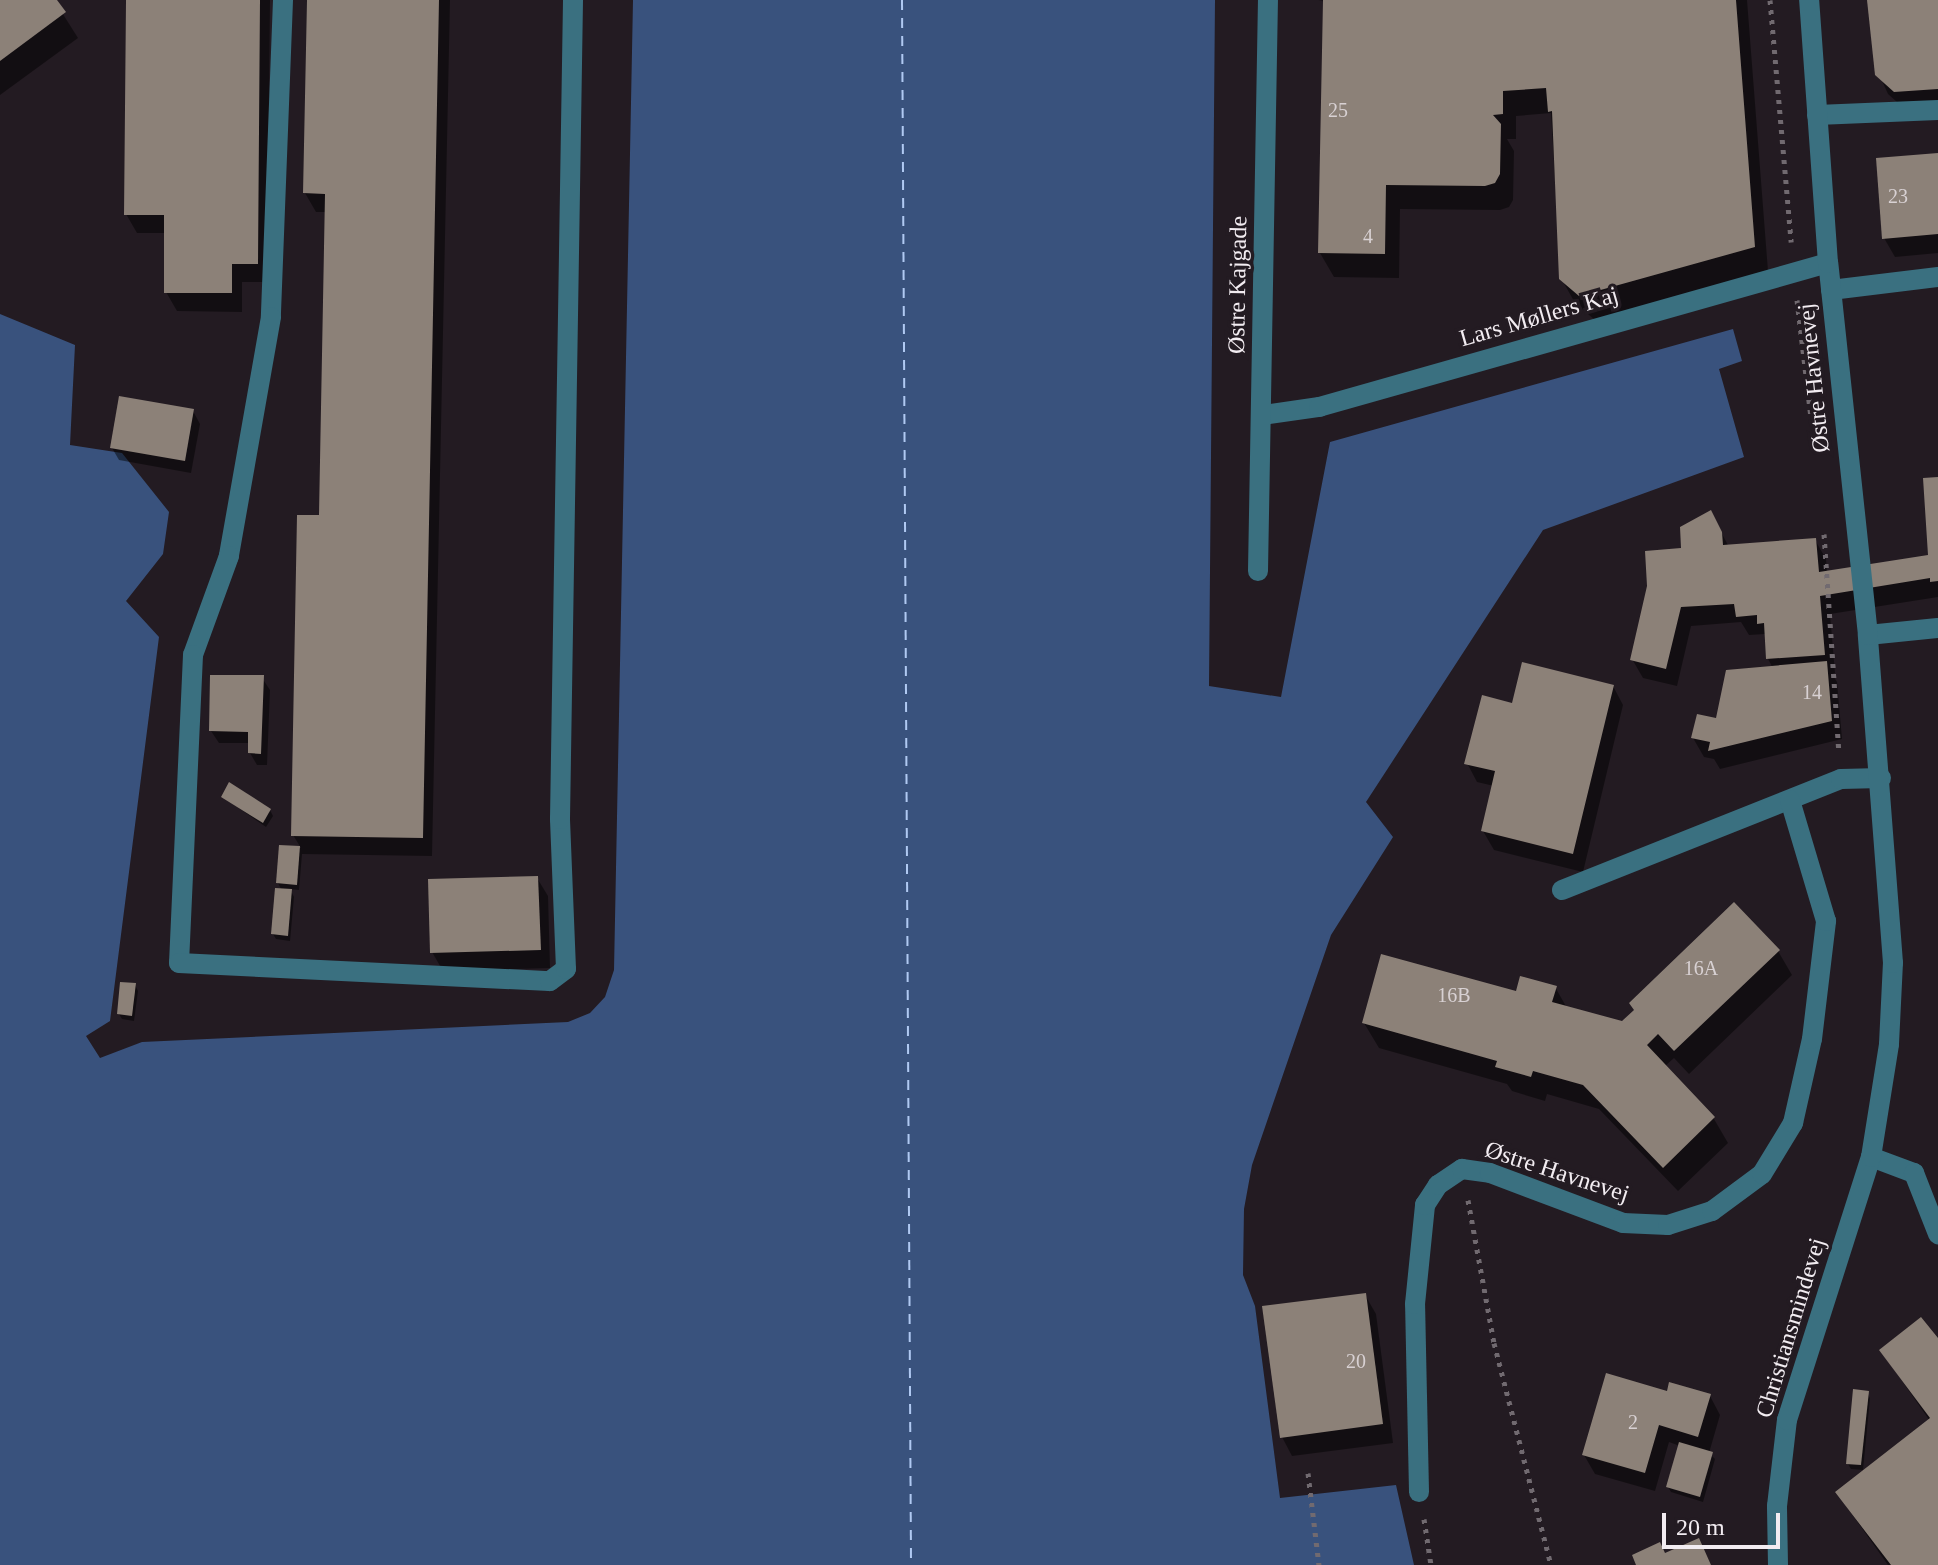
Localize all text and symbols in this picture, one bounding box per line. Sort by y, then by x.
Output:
house number: 25 [1328,98,1348,122]
house number: 23 [1888,184,1908,208]
street label: Østre Kajgade [1222,216,1254,354]
house number: 4 [1363,224,1373,248]
street label: Lars Møllers Kaj [1456,281,1622,353]
street label: Østre Havnevej [1792,302,1836,454]
house number: 14 [1802,680,1822,704]
house number: 16A [1684,956,1718,980]
house number: 16B [1437,983,1471,1007]
street label: Østre Havnevej [1481,1135,1633,1209]
street label: Christiansmindevej [1750,1235,1832,1421]
house number: 20 [1346,1349,1366,1373]
house number: 2 [1628,1410,1638,1434]
scale bar [1666,1497,1784,1547]
text: 20 m [1676,1514,1725,1540]

